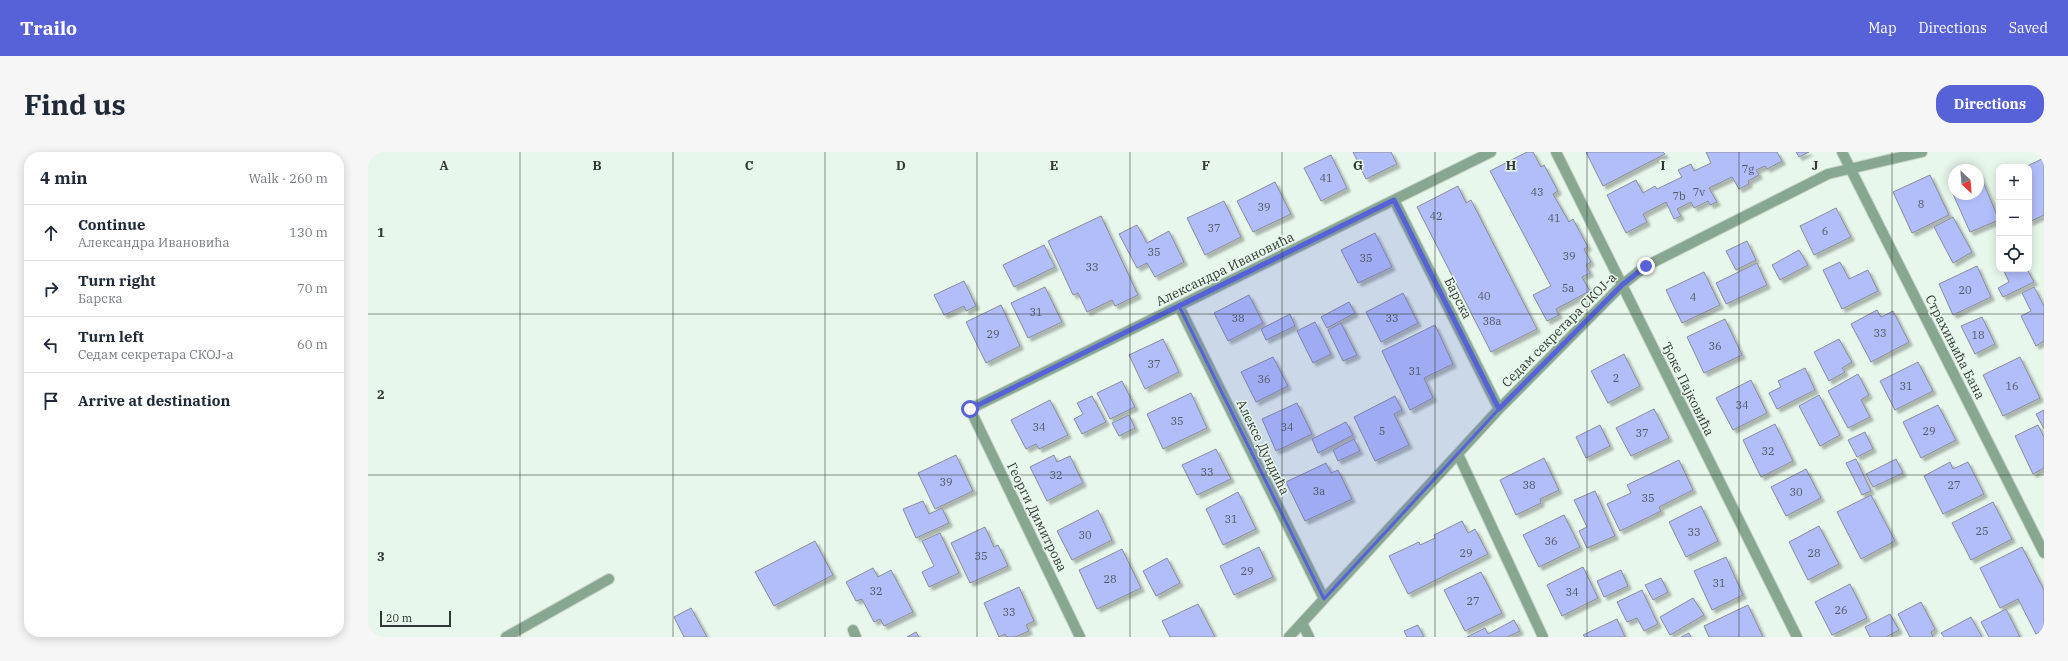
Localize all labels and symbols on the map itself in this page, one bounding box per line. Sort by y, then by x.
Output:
text: A [439,157,449,174]
text: B [592,157,602,174]
text: C [745,157,754,174]
text: D [896,157,906,174]
text: E [1050,157,1058,174]
text: F [1202,157,1210,174]
text: G [1353,157,1363,174]
text: H [1506,157,1517,174]
text: I [1661,157,1666,174]
text: J [1812,157,1819,174]
house number: 7g [1742,162,1754,176]
north arrow [1948,164,1984,200]
house number: 41 [1319,171,1333,185]
house number: 43 [1530,185,1544,199]
house number: 7v [1693,185,1705,199]
house number: 7b [1672,189,1686,203]
house number: 8 [1918,197,1924,211]
house number: 39 [1257,200,1271,214]
house number: 42 [1429,209,1443,223]
house number: 41 [1547,211,1561,225]
house number: 37 [1207,221,1221,235]
text: 1 [377,224,385,241]
house number: 6 [1822,224,1828,238]
street label: Александра Ивановића [1153,228,1297,310]
house number: 35 [1147,245,1161,259]
house number: 39 [1562,249,1576,263]
house number: 35 [1359,251,1373,265]
route end [1637,257,1655,275]
house number: 33 [1085,260,1099,274]
street label: Седам секретара СКОЈ-а [1498,269,1620,391]
street label: Барска [1440,274,1476,322]
house number: 5a [1562,281,1574,295]
house number: 20 [1958,283,1972,297]
house number: 40 [1477,289,1491,303]
house number: 4 [1690,290,1697,304]
street label: Страхињића Бана [1921,292,1989,402]
house number: 31 [1029,305,1043,319]
house number: 38 [1231,311,1245,325]
house number: 33 [1385,311,1399,325]
house number: 38a [1482,314,1502,328]
house number: 33 [1873,326,1887,340]
house number: 29 [986,327,1000,341]
house number: 18 [1971,328,1985,342]
street label: Ђоке Пајковића [1658,339,1718,439]
house number: 36 [1708,339,1722,353]
house number: 37 [1147,357,1161,371]
house number: 31 [1408,364,1422,378]
house number: 2 [1613,371,1619,385]
house number: 36 [1257,372,1271,386]
house number: 31 [1899,379,1913,393]
house number: 16 [2005,379,2019,393]
text: 2 [377,386,385,403]
street label: Алексе Дундића [1233,396,1293,498]
house number: 34 [1735,398,1749,412]
route start [961,400,979,418]
house number: 35 [1170,414,1184,428]
house number: 34 [1032,420,1046,434]
house number: 34 [1280,420,1294,434]
house number: 5 [1379,424,1385,438]
house number: 29 [1922,424,1936,438]
house number: 37 [1635,426,1649,440]
house number: 32 [1761,444,1775,458]
street label: Георги Димитрова [1003,460,1071,574]
house number: 33 [1200,465,1214,479]
house number: 32 [1049,468,1063,482]
house number: 39 [939,475,953,489]
house number: 38 [1522,478,1536,492]
house number: 27 [1947,478,1961,492]
house number: 3a [1313,484,1325,498]
house number: 30 [1789,485,1803,499]
house number: 35 [1641,491,1655,505]
house number: 31 [1224,512,1238,526]
house number: 25 [1975,524,1989,538]
house number: 33 [1687,525,1701,539]
house number: 30 [1078,528,1092,542]
house number: 36 [1544,534,1558,548]
house number: 29 [1459,546,1473,560]
house number: 28 [1807,546,1821,560]
text: 3 [377,548,385,565]
house number: 35 [974,549,988,563]
house number: 29 [1240,564,1254,578]
house number: 28 [1103,572,1117,586]
house number: 31 [1712,576,1726,590]
house number: 32 [869,584,883,598]
house number: 34 [1565,585,1579,599]
house number: 27 [1466,594,1480,608]
house number: 26 [1834,603,1848,617]
house number: 33 [1002,605,1016,619]
scale bar [380,609,451,628]

